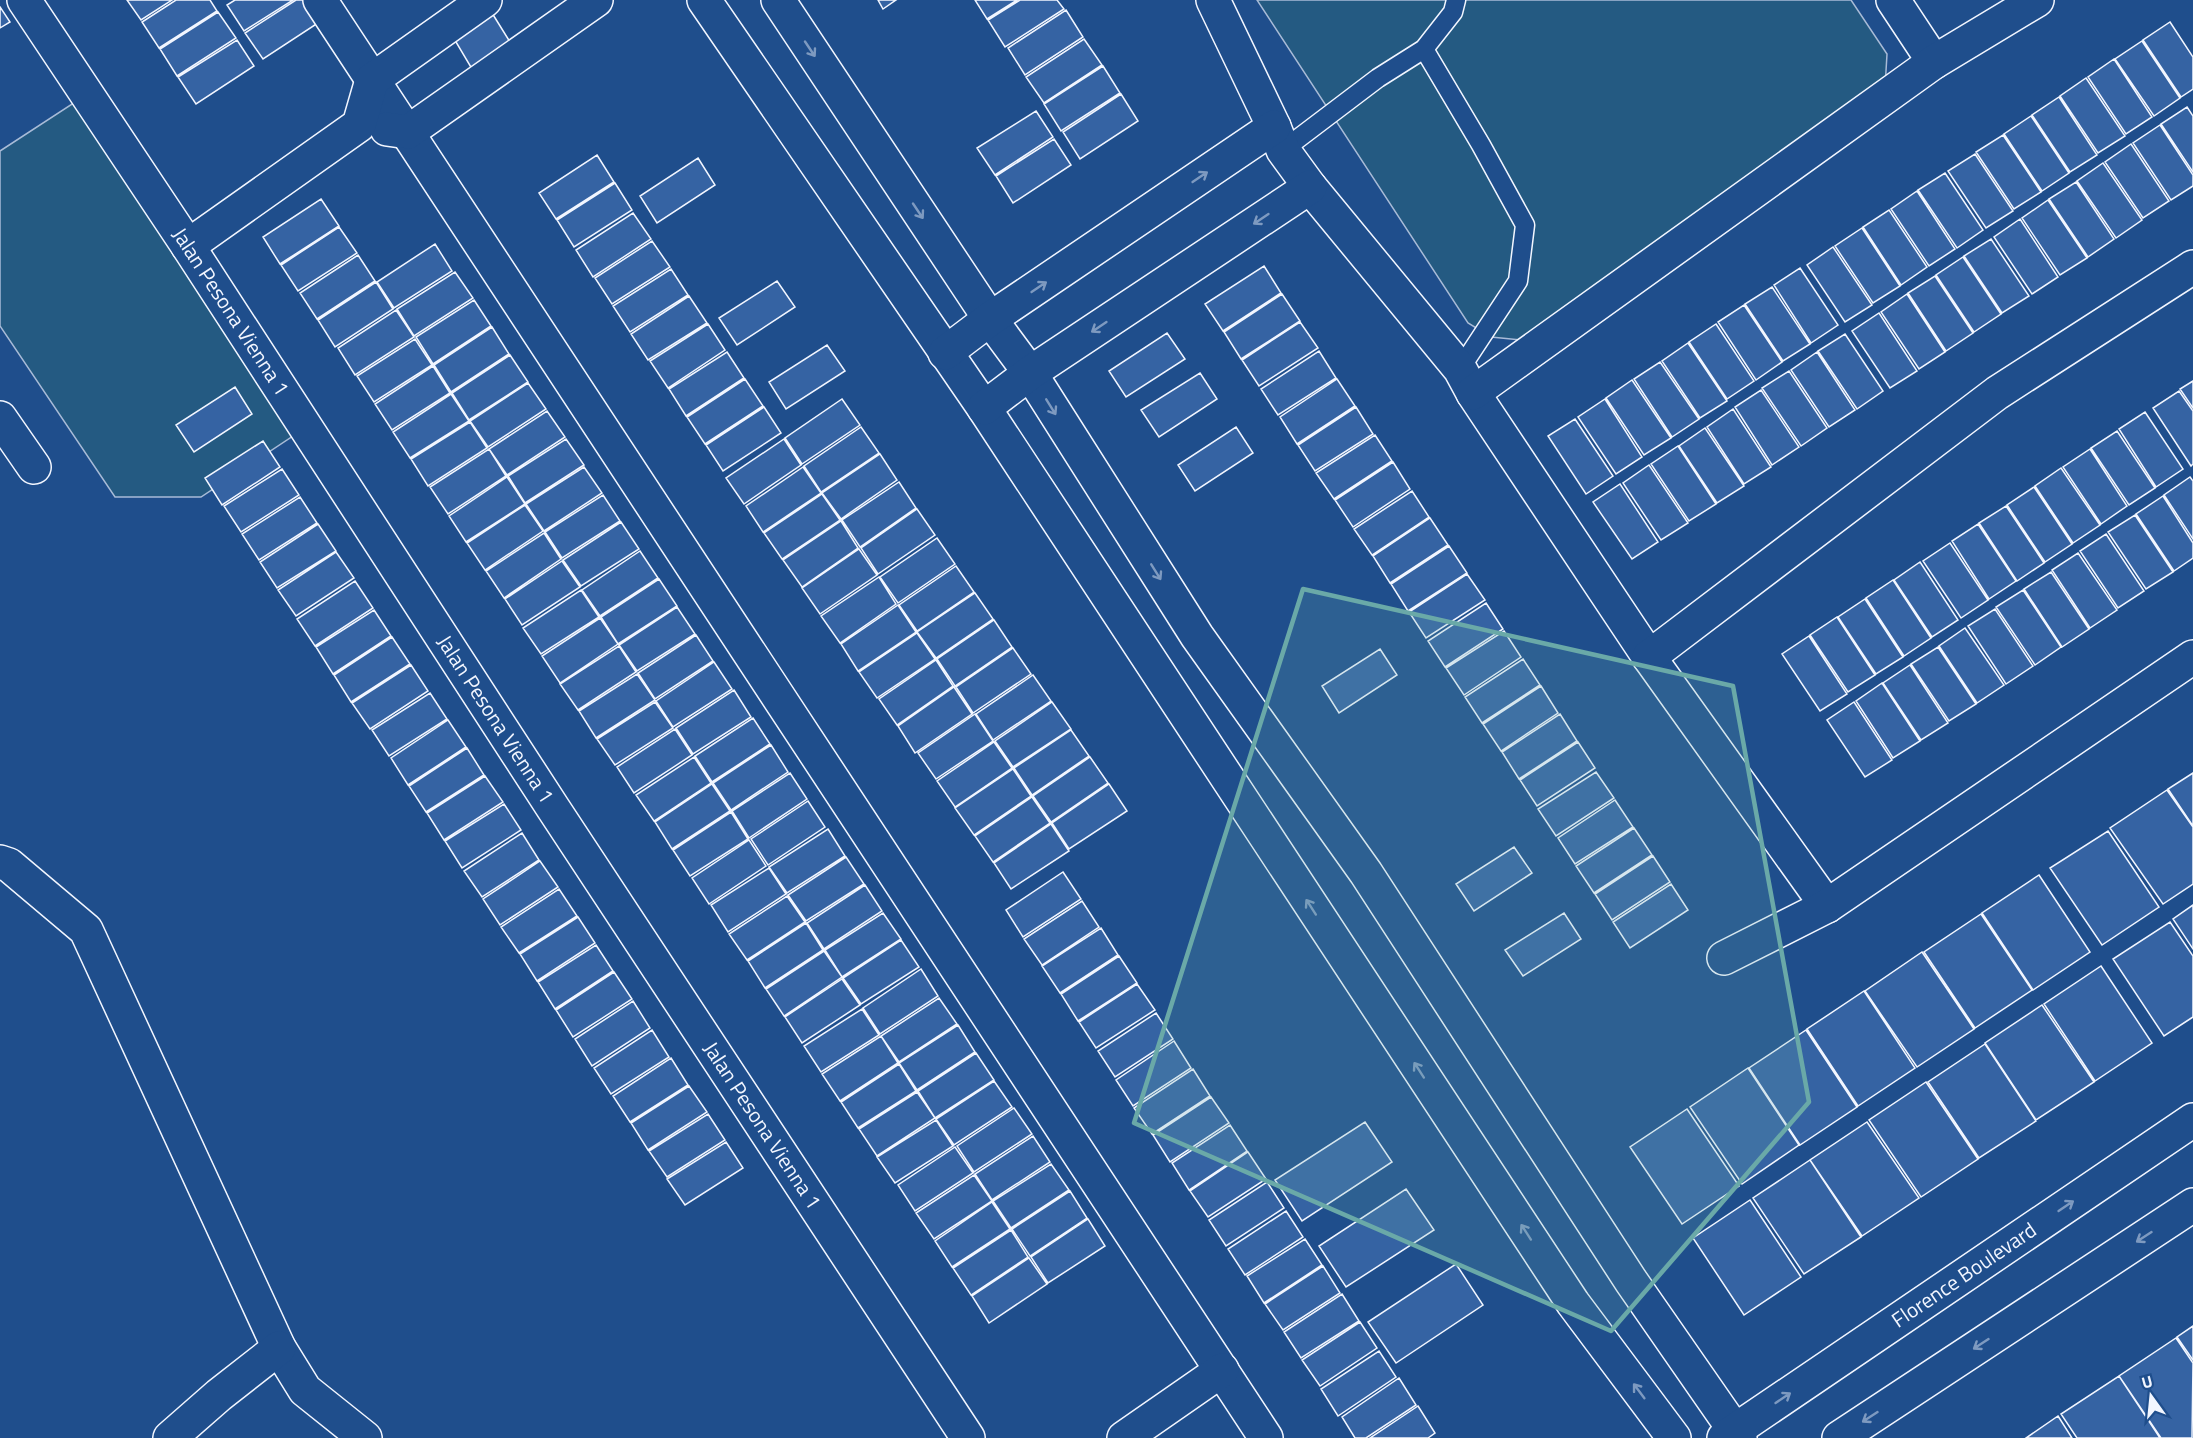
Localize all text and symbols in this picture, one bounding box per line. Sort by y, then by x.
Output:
one-way arrow [804,40,817,57]
one-way arrow [1191,171,1208,183]
one-way arrow [913,202,925,219]
one-way arrow [1254,213,1270,225]
street label: Jalan Pesona Vienna 1 [165,221,298,402]
one-way arrow [1030,281,1046,293]
one-way arrow [1091,321,1108,333]
one-way arrow [1046,398,1058,415]
one-way arrow [1150,563,1162,580]
street label: Jalan Pesona Vienna 1 [430,628,563,809]
one-way arrow [1305,899,1317,916]
street label: Jalan Pesona Vienna 1 [696,1035,830,1215]
one-way arrow [1412,1061,1425,1078]
one-way arrow [2057,1200,2074,1212]
street label: Florence Boulevard [1884,1214,2043,1335]
one-way arrow [1520,1224,1532,1241]
one-way arrow [2136,1231,2153,1243]
one-way arrow [1973,1339,1990,1351]
north arrow [2121,1366,2181,1426]
text: U [2139,1369,2155,1394]
one-way arrow [1633,1384,1645,1400]
one-way arrow [1775,1392,1791,1404]
one-way arrow [1862,1412,1879,1424]

